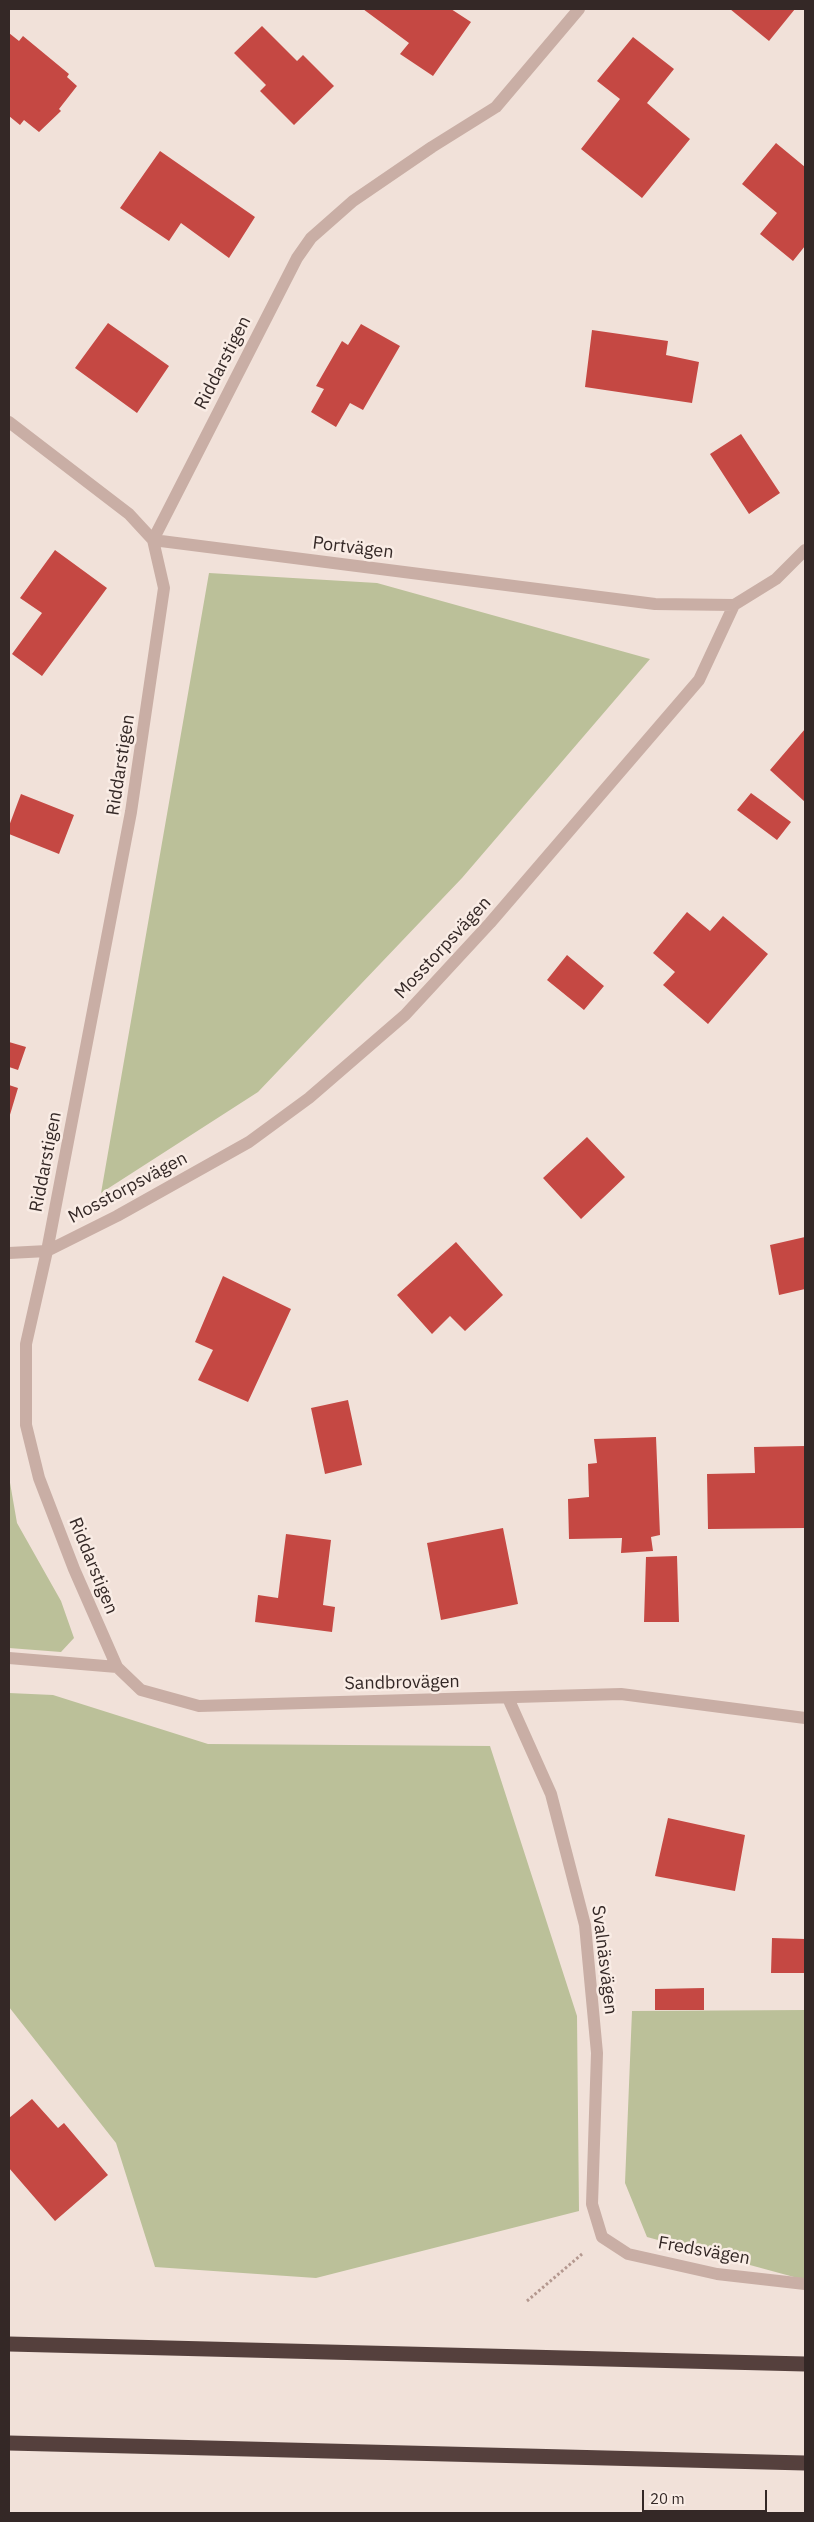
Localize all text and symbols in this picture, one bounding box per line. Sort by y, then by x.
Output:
street label: Riddarstigen [190,313,256,413]
street label: Portvägen [311,532,395,564]
street label: Riddarstigen [102,713,140,817]
street label: Mosstorpsvägen [390,892,496,1004]
street label: Riddarstigen [26,1110,66,1214]
street label: Mosstorpsvägen [65,1148,191,1228]
street label: Riddarstigen [64,1515,122,1617]
street label: Sandbrovägen [344,1671,460,1695]
street label: Svalnäsvägen [587,1904,621,2016]
street label: Fredsvägen [656,2232,752,2270]
scale bar [644,2480,769,2512]
text: 20 m [650,2489,685,2508]

